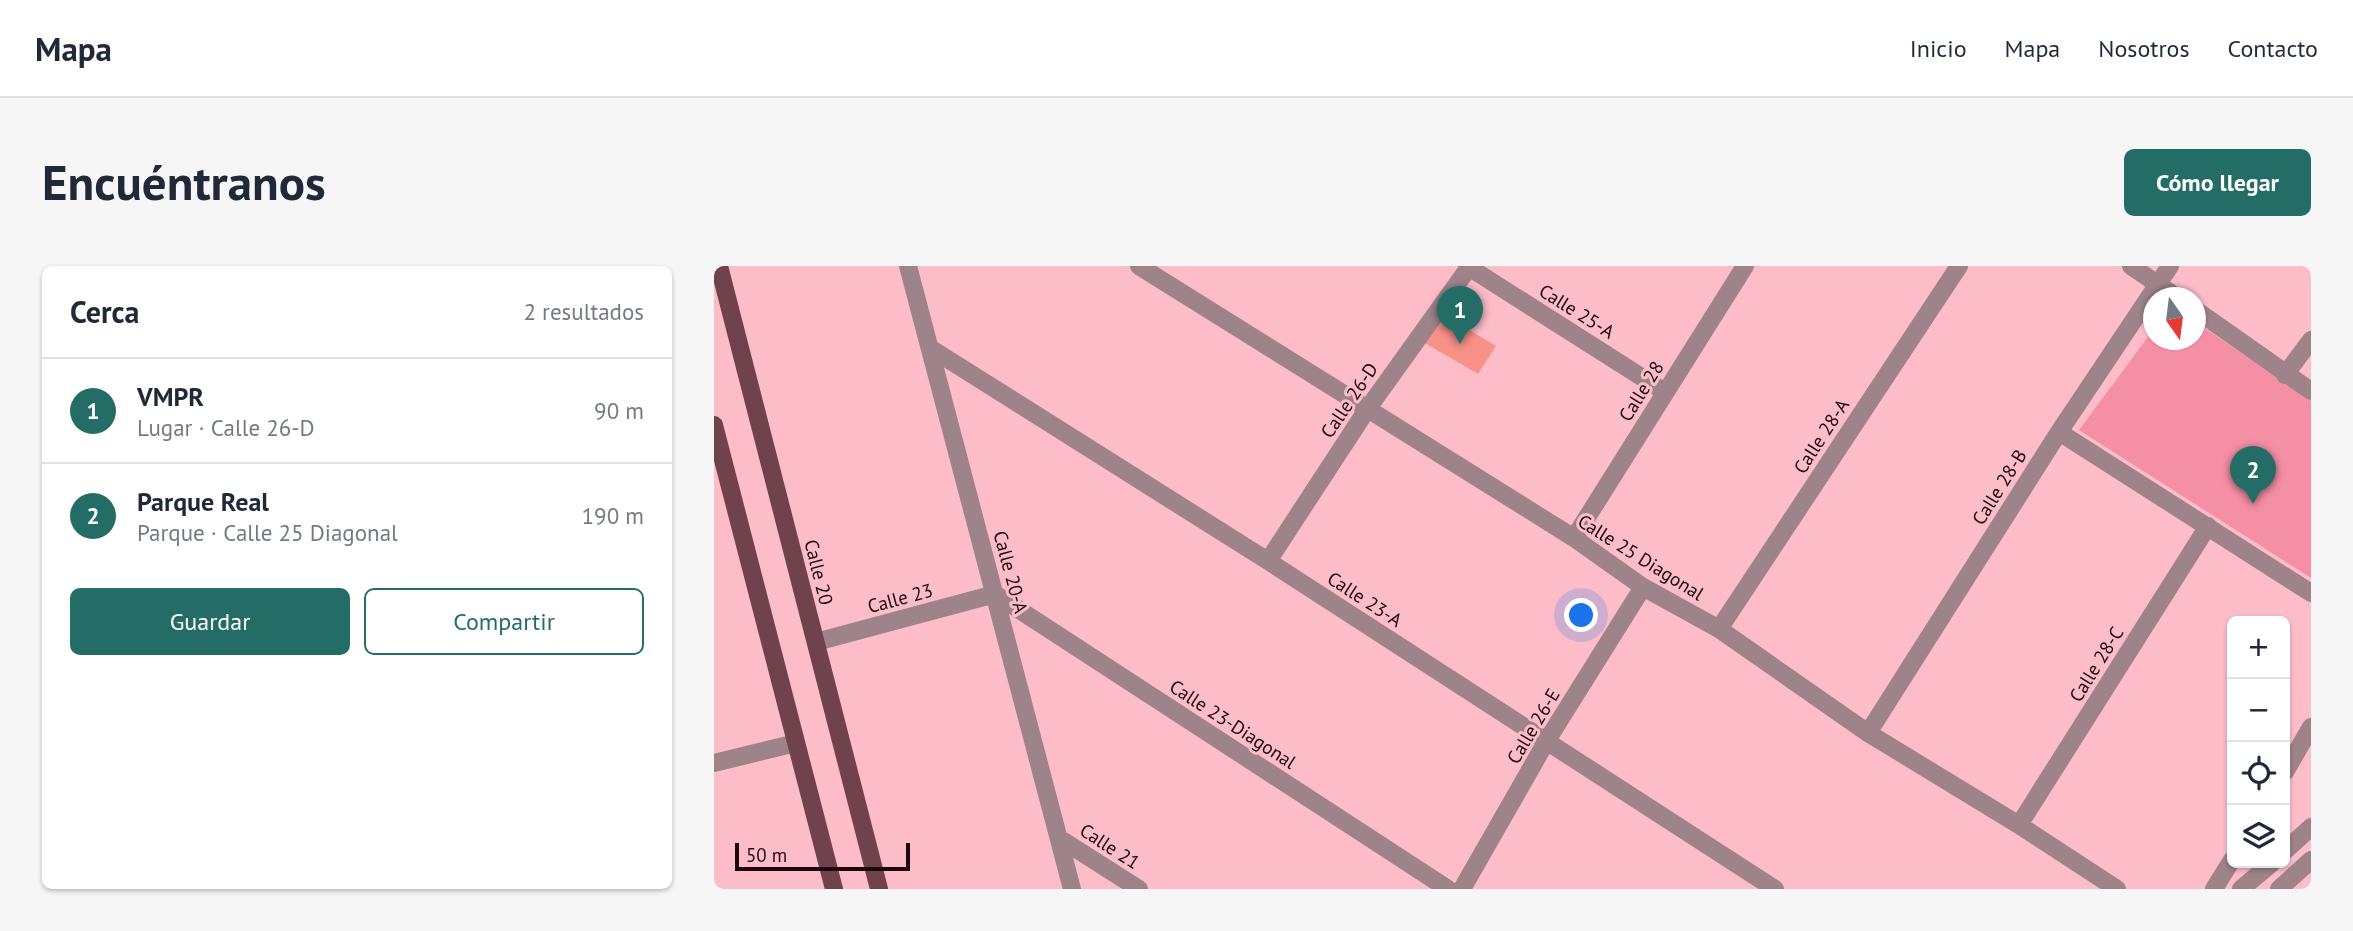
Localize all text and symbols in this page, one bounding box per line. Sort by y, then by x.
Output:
text: Mapa [35,27,112,70]
text: Inicio [1910,33,1967,64]
text: Mapa [2005,33,2060,64]
text: Nosotros [2098,33,2190,64]
text: Contacto [2228,33,2318,64]
button: Cómo llegar [2124,149,2311,216]
text: Encuéntranos [42,150,326,214]
street label: Calle 25-A [1535,278,1619,344]
pin: 1 [1437,286,1483,344]
north arrow [2143,287,2206,350]
text: Cerca [70,292,139,331]
text: 2 resultados [523,297,644,326]
street label: Calle 28 [1613,356,1669,426]
street label: Calle 26-D [1315,358,1383,442]
text: VMPR [137,380,204,413]
street label: Calle 28-A [1788,394,1854,478]
text: 1 [86,396,100,425]
text: 90 m [594,396,644,425]
text: Lugar · Calle 26-D [137,413,315,442]
street label: Calle 28-B [1966,445,2032,529]
pin: 2 [2230,446,2276,504]
text: Parque Real [137,485,269,518]
text: 2 [86,501,100,530]
text: 190 m [582,501,644,530]
street label: Calle 25 Diagonal [1573,509,1709,606]
text: Parque · Calle 25 Diagonal [137,518,398,547]
street label: Calle 20-A [988,528,1034,616]
street label: Calle 20 [799,537,839,607]
street label: Calle 23-A [1323,566,1407,632]
street label: Calle 23 [865,578,935,618]
button: Guardar [70,588,350,655]
button: Compartir [364,588,644,655]
your location [1564,598,1598,632]
map controls [2227,616,2290,868]
button: + [2227,616,2290,679]
street label: Calle 28-C [2064,622,2129,706]
street label: Calle 23-Diagonal [1165,674,1301,774]
button: − [2227,679,2290,742]
street label: Calle 26-E [1501,684,1565,768]
button: locate [2227,742,2290,805]
button: layers [2227,805,2290,868]
street label: Calle 21 [1076,818,1144,874]
scale bar [735,840,910,872]
text: 50 m [746,843,787,867]

